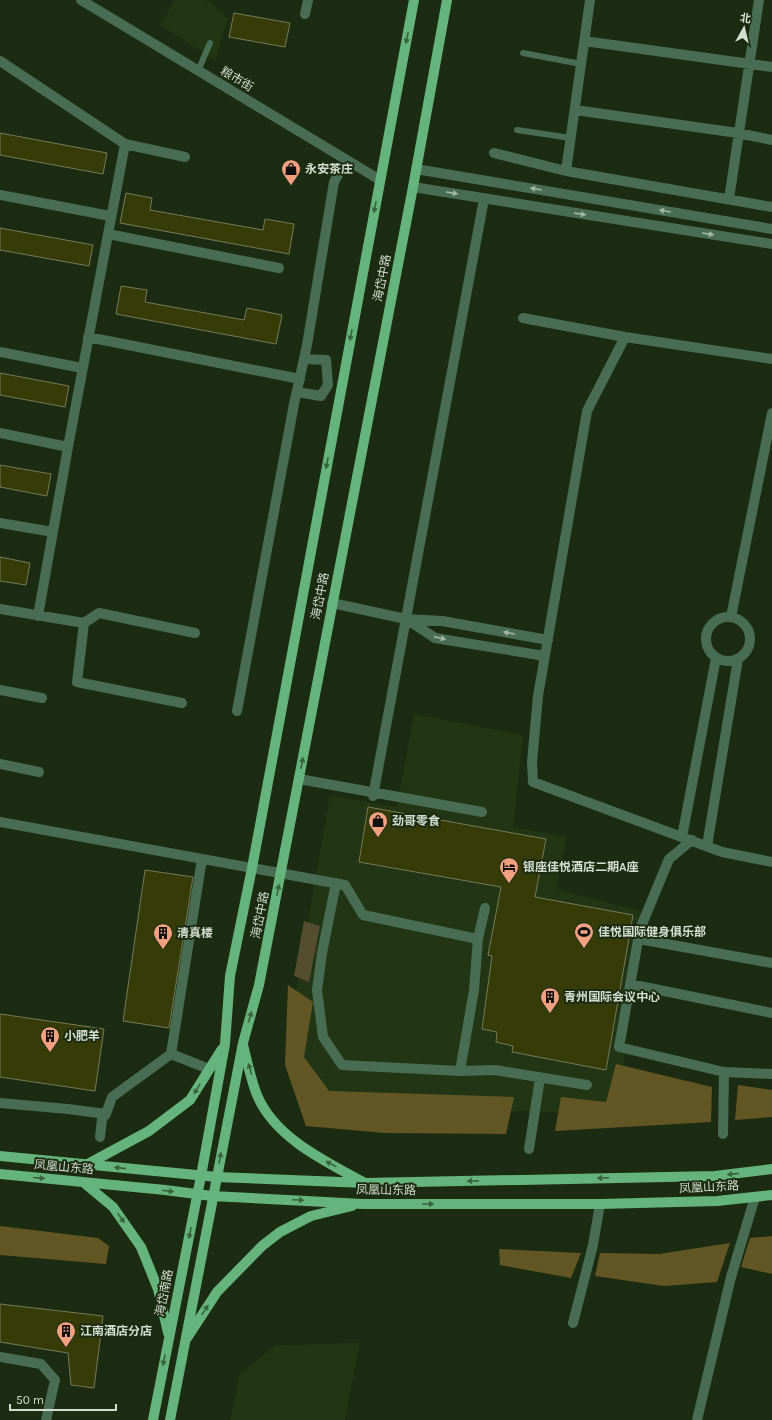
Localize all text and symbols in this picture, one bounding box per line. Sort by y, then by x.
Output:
north arrow [724,8,764,48]
text: 北 [739,11,752,26]
one-way arrow [404,32,410,44]
street label: 粮市街 [218,64,256,94]
shop icon: 永安茶庄 [280,158,302,186]
place label: 永安茶庄 [305,162,353,176]
one-way arrow [530,186,542,192]
one-way arrow [445,190,458,196]
one-way arrow [372,201,378,214]
one-way arrow [658,208,671,214]
one-way arrow [574,211,586,217]
one-way arrow [702,231,714,237]
street label: 海岱中路 [371,253,393,303]
one-way arrow [348,329,354,341]
one-way arrow [324,457,330,469]
street label: 海岱中路 [309,571,331,621]
one-way arrow [503,630,515,636]
one-way arrow [434,635,446,641]
one-way arrow [299,756,305,769]
shop icon: 劲哥零食 [367,810,389,838]
place label: 劲哥零食 [392,814,440,828]
hotel icon: 银座佳悦酒店二期A座 [498,856,520,884]
place label: 银座佳悦酒店二期A座 [523,860,639,874]
one-way arrow [275,884,281,896]
street label: 海岱中路 [249,890,271,940]
sports icon: 佳悦国际健身俱乐部 [573,921,595,949]
building icon: 清真楼 [152,922,174,950]
place label: 佳悦国际健身俱乐部 [598,925,706,939]
place label: 清真楼 [177,926,213,940]
building icon: 青州国际会议中心 [539,986,561,1014]
place label: 青州国际会议中心 [564,990,660,1004]
one-way arrow [247,1011,253,1023]
building icon: 小肥羊 [39,1025,61,1053]
place label: 小肥羊 [64,1029,100,1043]
one-way arrow [247,1063,253,1075]
one-way arrow [193,1083,200,1095]
one-way arrow [217,1152,223,1164]
street label: 凤凰山东路 [33,1157,95,1177]
one-way arrow [325,1160,337,1167]
one-way arrow [114,1165,126,1171]
one-way arrow [727,1170,739,1177]
one-way arrow [33,1174,45,1181]
one-way arrow [596,1175,609,1181]
one-way arrow [466,1178,479,1184]
street label: 凤凰山东路 [679,1178,739,1196]
street label: 凤凰山东路 [356,1182,416,1198]
one-way arrow [162,1188,174,1194]
one-way arrow [292,1197,304,1204]
one-way arrow [422,1201,435,1207]
one-way arrow [117,1213,125,1223]
one-way arrow [186,1227,192,1239]
street label: 海岱南路 [153,1268,175,1318]
one-way arrow [201,1305,209,1315]
building icon: 江南酒店分店 [55,1320,77,1348]
place label: 江南酒店分店 [80,1324,152,1338]
one-way arrow [161,1354,167,1366]
scale bar [10,1386,116,1412]
text: 50 m [16,1393,44,1407]

